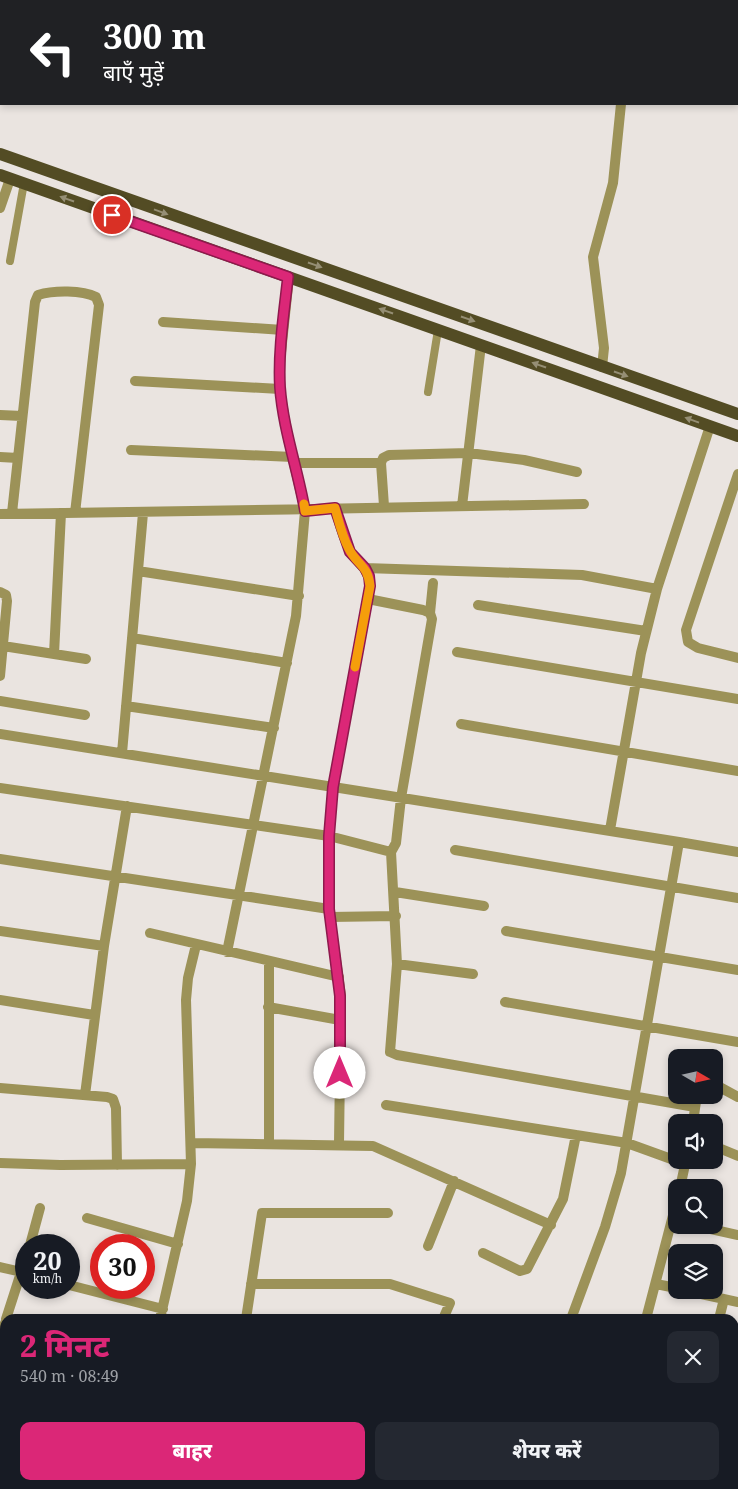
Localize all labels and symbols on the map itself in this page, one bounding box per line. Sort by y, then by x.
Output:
pin [91,194,133,236]
one-way arrow [60,195,75,202]
one-way arrow [154,208,169,216]
one-way arrow [307,262,322,269]
one-way arrow [378,307,393,314]
one-way arrow [461,316,476,324]
one-way arrow [531,361,546,369]
one-way arrow [614,370,629,378]
one-way arrow [684,416,699,424]
position arrow [313,1046,365,1098]
north arrow [668,1049,722,1104]
speed limit sign: 30 [90,1234,155,1299]

